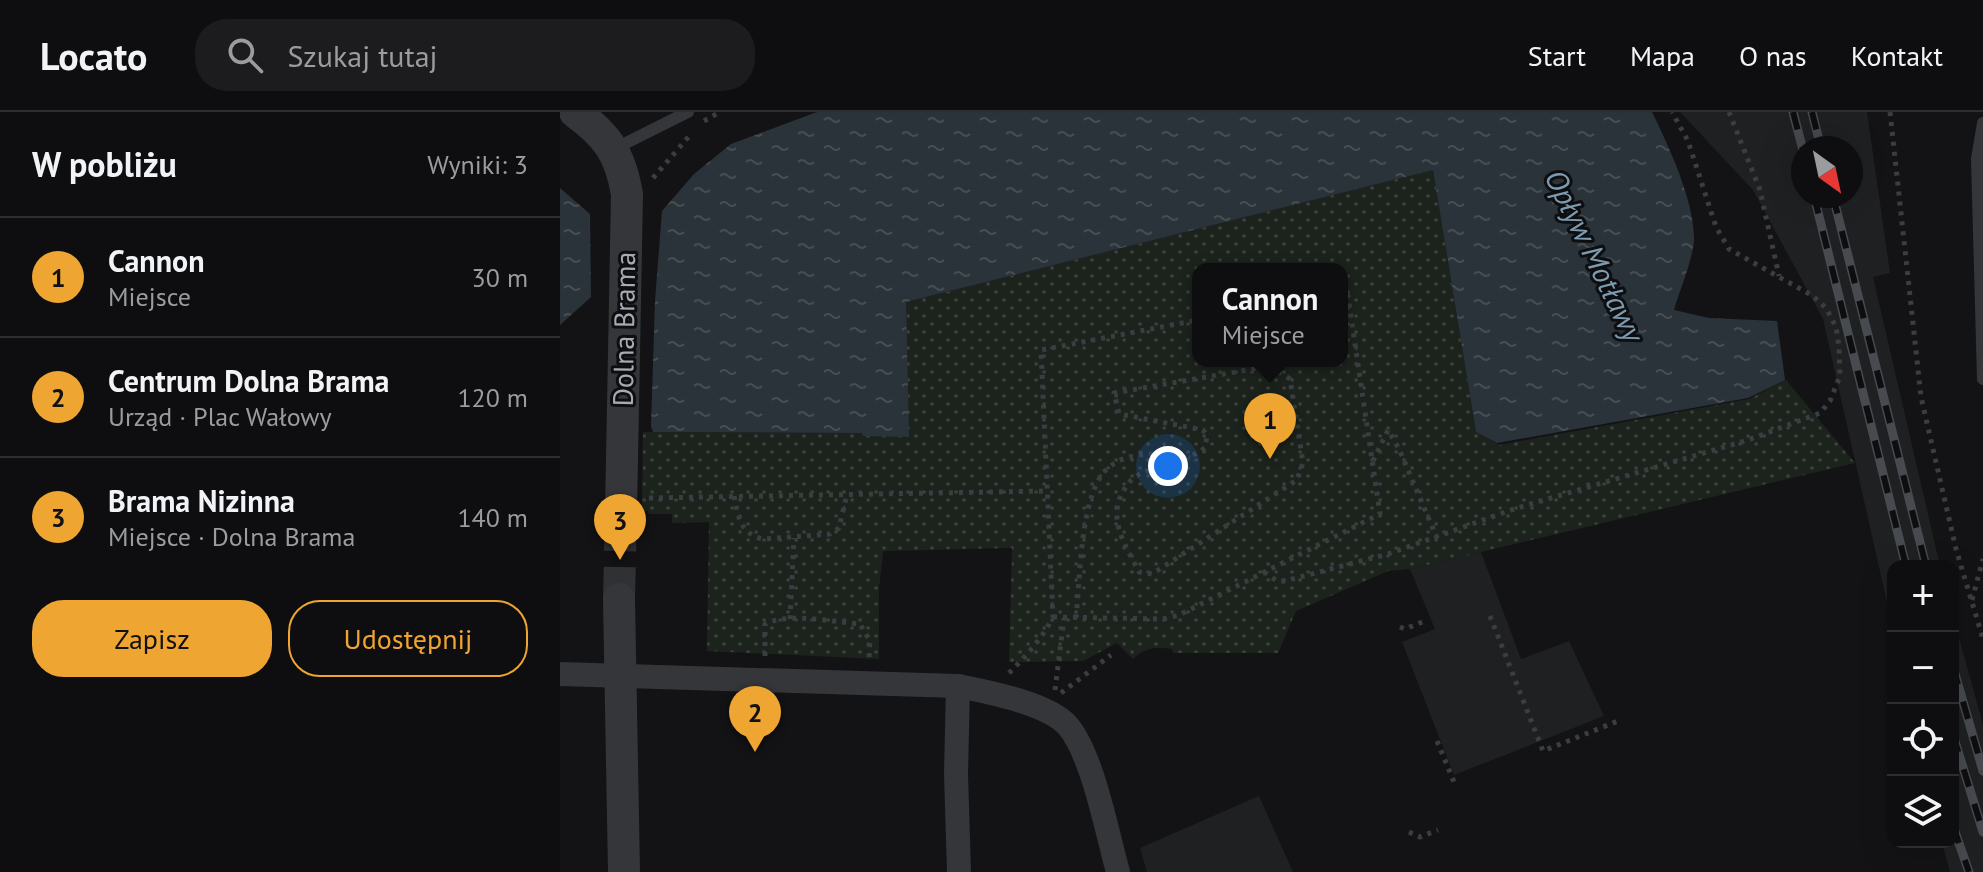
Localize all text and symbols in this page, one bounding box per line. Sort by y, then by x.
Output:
search box [195,19,755,91]
text: Locato [40,31,147,80]
icon: search [223,33,267,77]
text: Szukaj tutaj [287,36,438,75]
text: Start [1528,37,1586,74]
text: Mapa [1630,37,1695,74]
text: O nas [1739,37,1807,74]
text: Kontakt [1851,37,1943,74]
north arrow [1791,136,1863,208]
text: W pobliżu [32,142,177,186]
text: Wyniki: 3 [427,148,528,181]
water label: Opływ Motławy [1537,163,1655,350]
text: Cannon [108,241,204,280]
street label: Dolna Brama [604,251,643,407]
text: 1 [51,261,65,294]
text: 30 m [472,261,528,294]
popup [1192,263,1348,367]
text: Cannon [1222,279,1318,318]
text: Miejsce [108,280,191,313]
text: Miejsce [1222,318,1305,351]
text: Centrum Dolna Brama [108,361,390,400]
text: 2 [51,381,65,414]
text: 120 m [457,381,528,414]
pin: 1 [1244,393,1296,459]
text: Urząd · Plac Wałowy [108,400,332,433]
your location [1148,446,1188,486]
text: Brama Nizinna [108,481,295,520]
pin: 3 [594,494,646,560]
text: 3 [51,501,65,534]
text: 140 m [457,501,528,534]
text: Miejsce · Dolna Brama [108,520,355,553]
map controls [1887,560,1959,848]
button: + [1887,560,1959,632]
button: Zapisz [32,600,272,677]
button: Udostępnij [288,600,528,677]
button: − [1887,632,1959,704]
pin: 2 [729,686,781,752]
button: locate [1887,704,1959,776]
button: layers [1887,776,1959,848]

